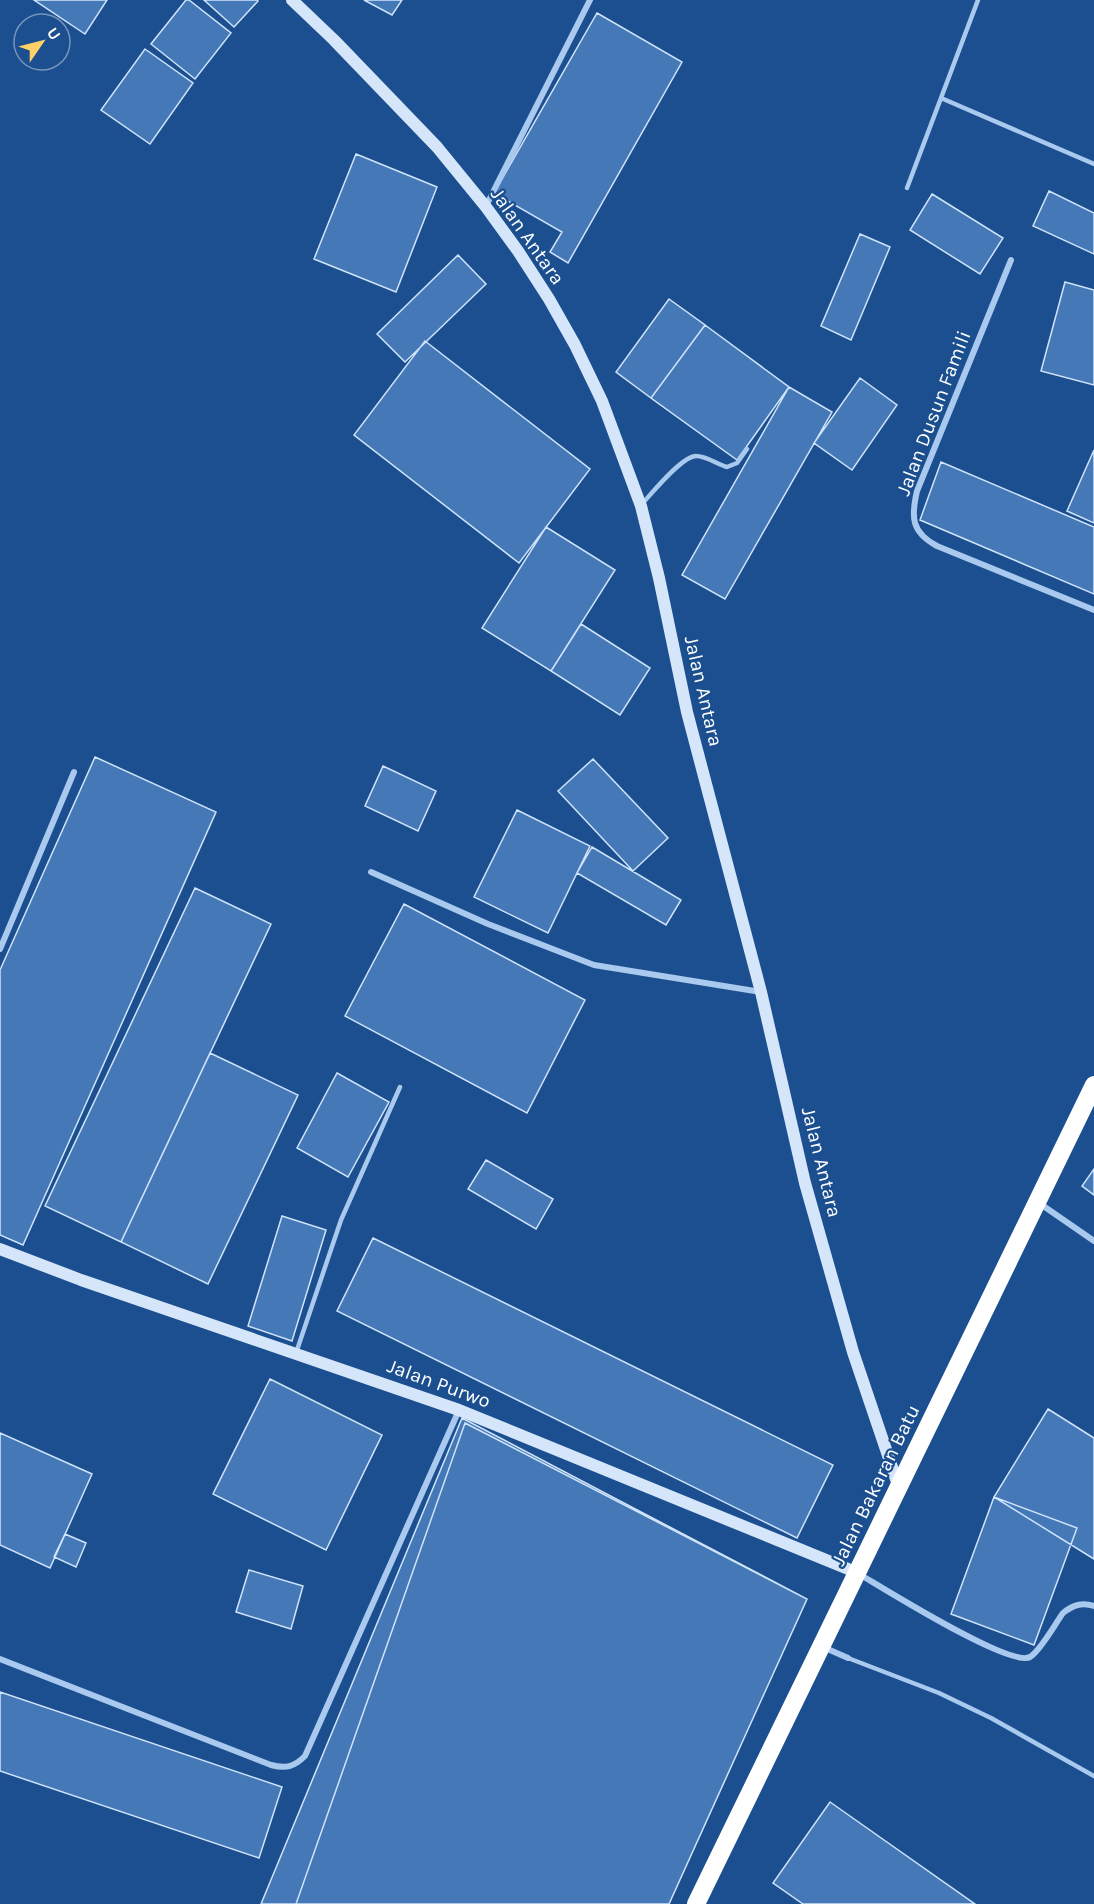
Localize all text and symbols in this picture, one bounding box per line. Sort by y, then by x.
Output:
north arrow [12,12,72,72]
text: U [43,24,65,44]
street label: Jalan Antara [486,183,569,289]
street label: Jalan Dusun Famili [891,328,975,499]
street label: Jalan Antara [680,634,727,749]
street label: Jalan Antara [797,1105,846,1220]
street label: Jalan Purwo [384,1354,494,1413]
street label: Jalan Bakaran Batu [826,1401,924,1570]

